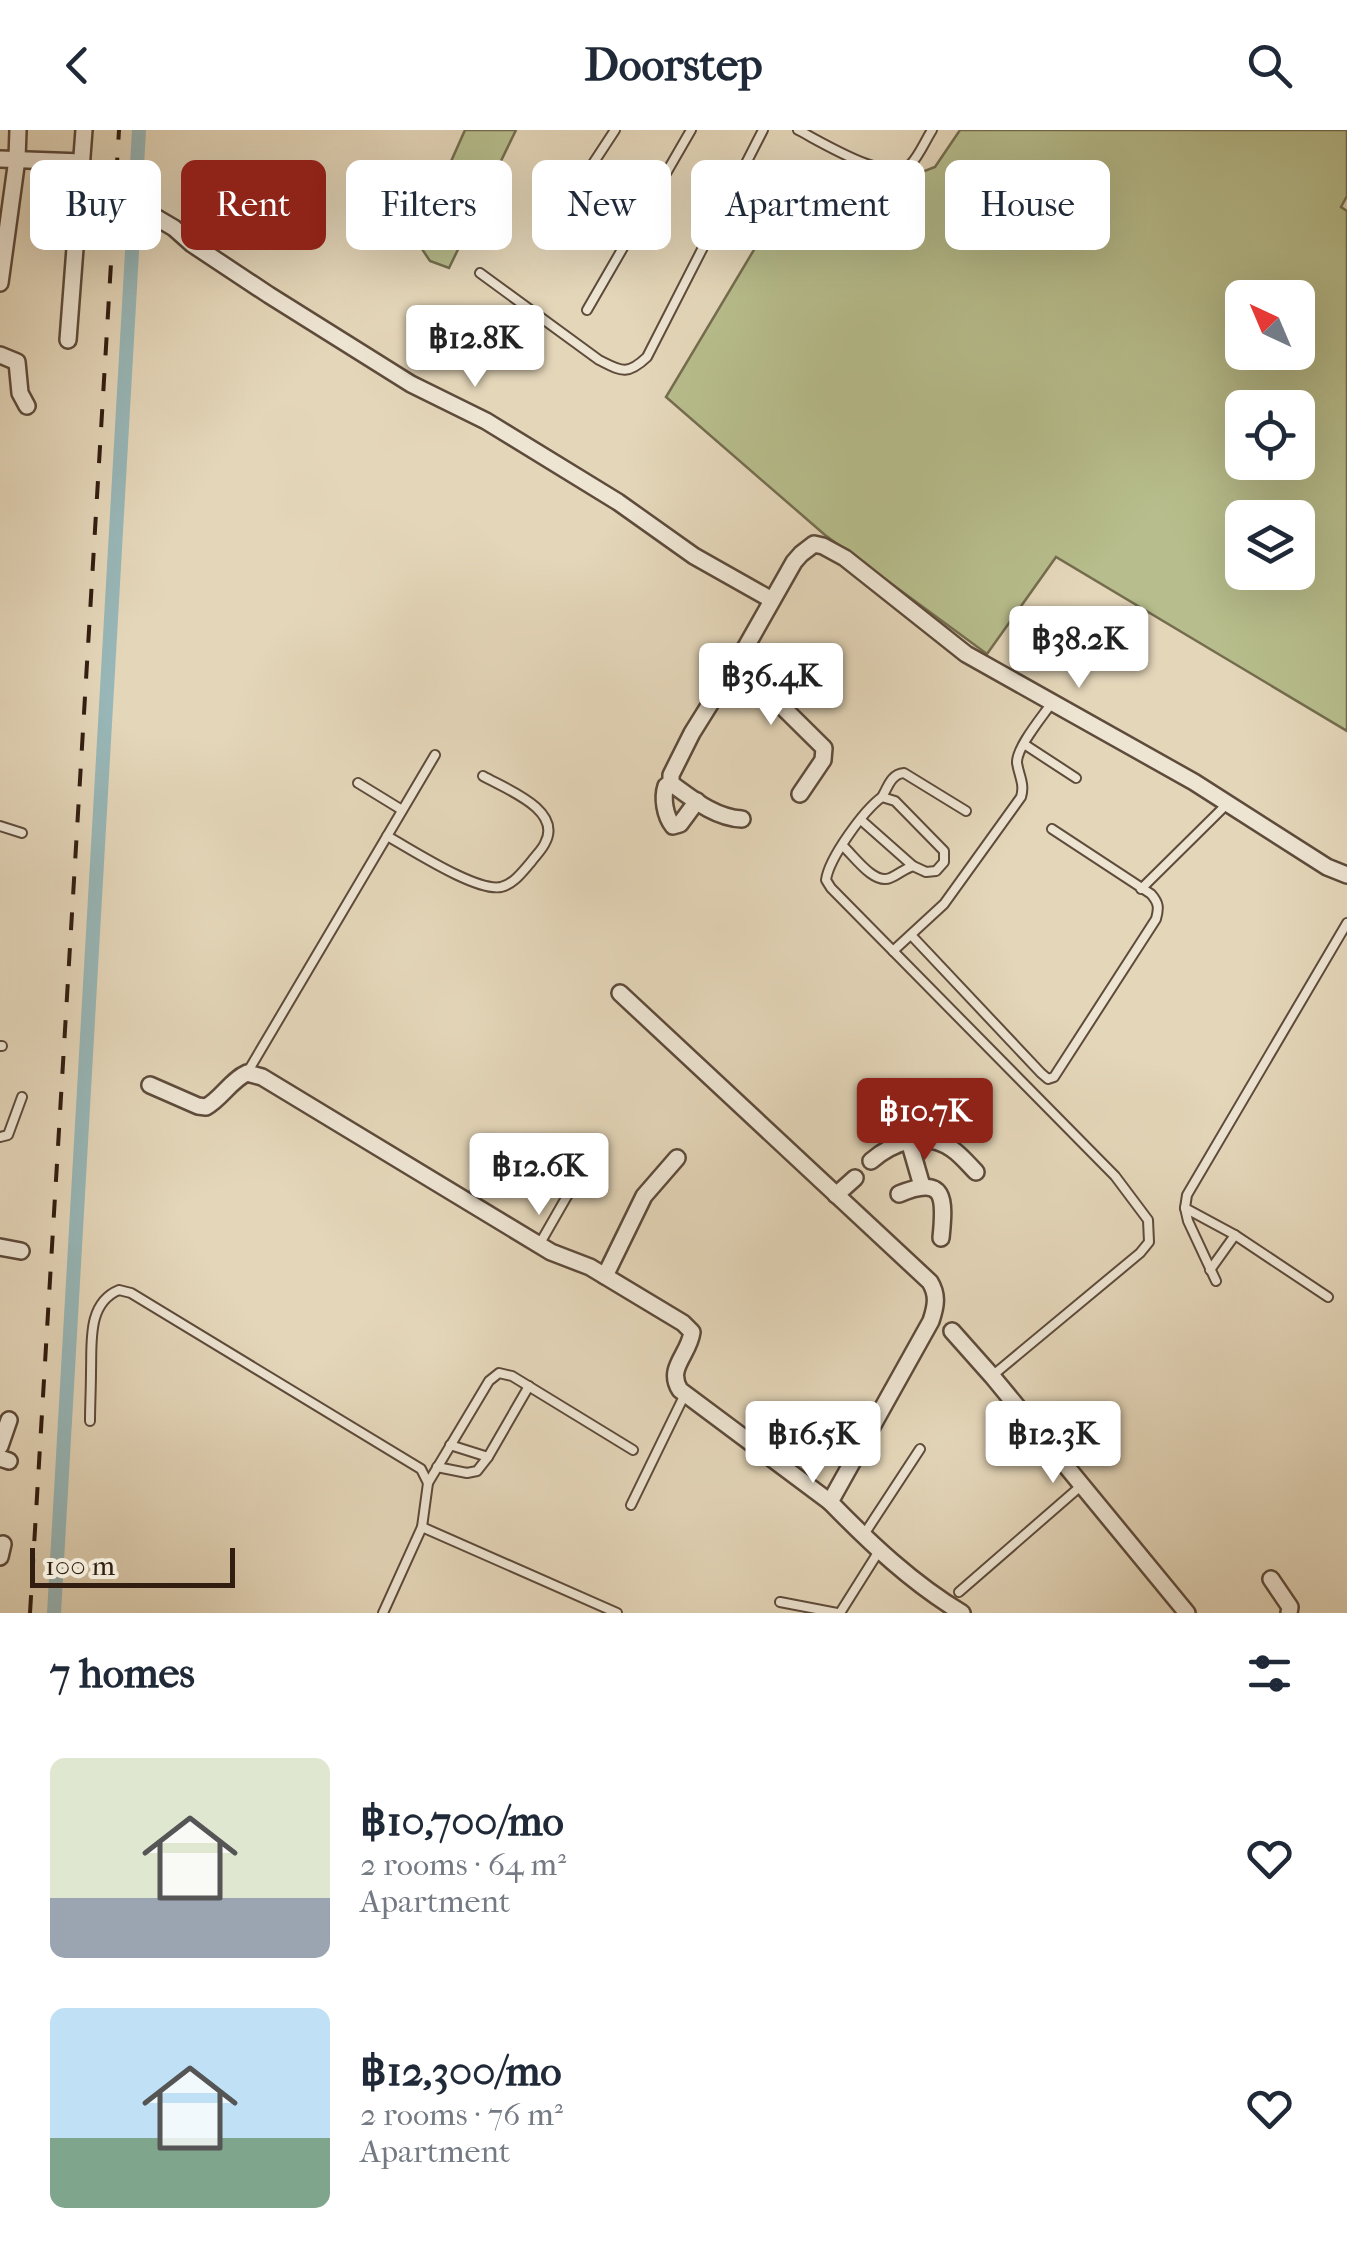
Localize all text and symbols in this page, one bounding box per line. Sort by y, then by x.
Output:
icon: back [50,38,105,93]
icon: search [1242,38,1297,93]
text: Doorstep [584,39,763,92]
chip: Buy [30,160,161,250]
chip: Rent [181,160,326,250]
chip: Filters [346,160,512,250]
chip: New [532,160,671,250]
chip: Apartment [691,160,925,250]
chip: House [945,160,1110,250]
north arrow [1225,280,1315,370]
map controls [1225,280,1315,590]
pin: ฿12.8K [394,305,556,390]
text: ฿12.8K [428,319,522,356]
button: locate [1225,390,1315,480]
button: layers [1225,500,1315,590]
pin: ฿38.2K [998,606,1160,691]
text: ฿38.2K [1031,620,1127,657]
pin: ฿36.4K [690,643,852,728]
text: ฿36.4K [721,657,821,694]
pin: ฿10.7K [844,1078,1006,1163]
text: ฿10.7K [879,1092,971,1129]
pin: ฿12.6K [458,1133,620,1218]
text: ฿12.6K [492,1147,586,1184]
pin: ฿16.5K [732,1401,894,1486]
pin: ฿12.3K [972,1401,1134,1486]
text: ฿16.5K [768,1415,858,1452]
text: ฿12.3K [1008,1415,1098,1452]
scale bar [30,1543,235,1588]
text: 100 m [45,1549,115,1582]
icon: filters [1242,1646,1297,1701]
text: 7 homes [50,1649,195,1698]
text: ฿10,700/mo [360,1797,564,1846]
icon: home [130,1798,250,1918]
icon: heart [1242,1831,1297,1886]
text: 2 rooms · 64 m² [360,1846,566,1883]
text: Apartment [360,1883,510,1920]
text: ฿12,300/mo [360,2047,562,2096]
icon: home [130,2048,250,2168]
icon: heart [1242,2081,1297,2136]
text: 2 rooms · 76 m² [360,2096,563,2133]
text: Apartment [360,2133,510,2170]

